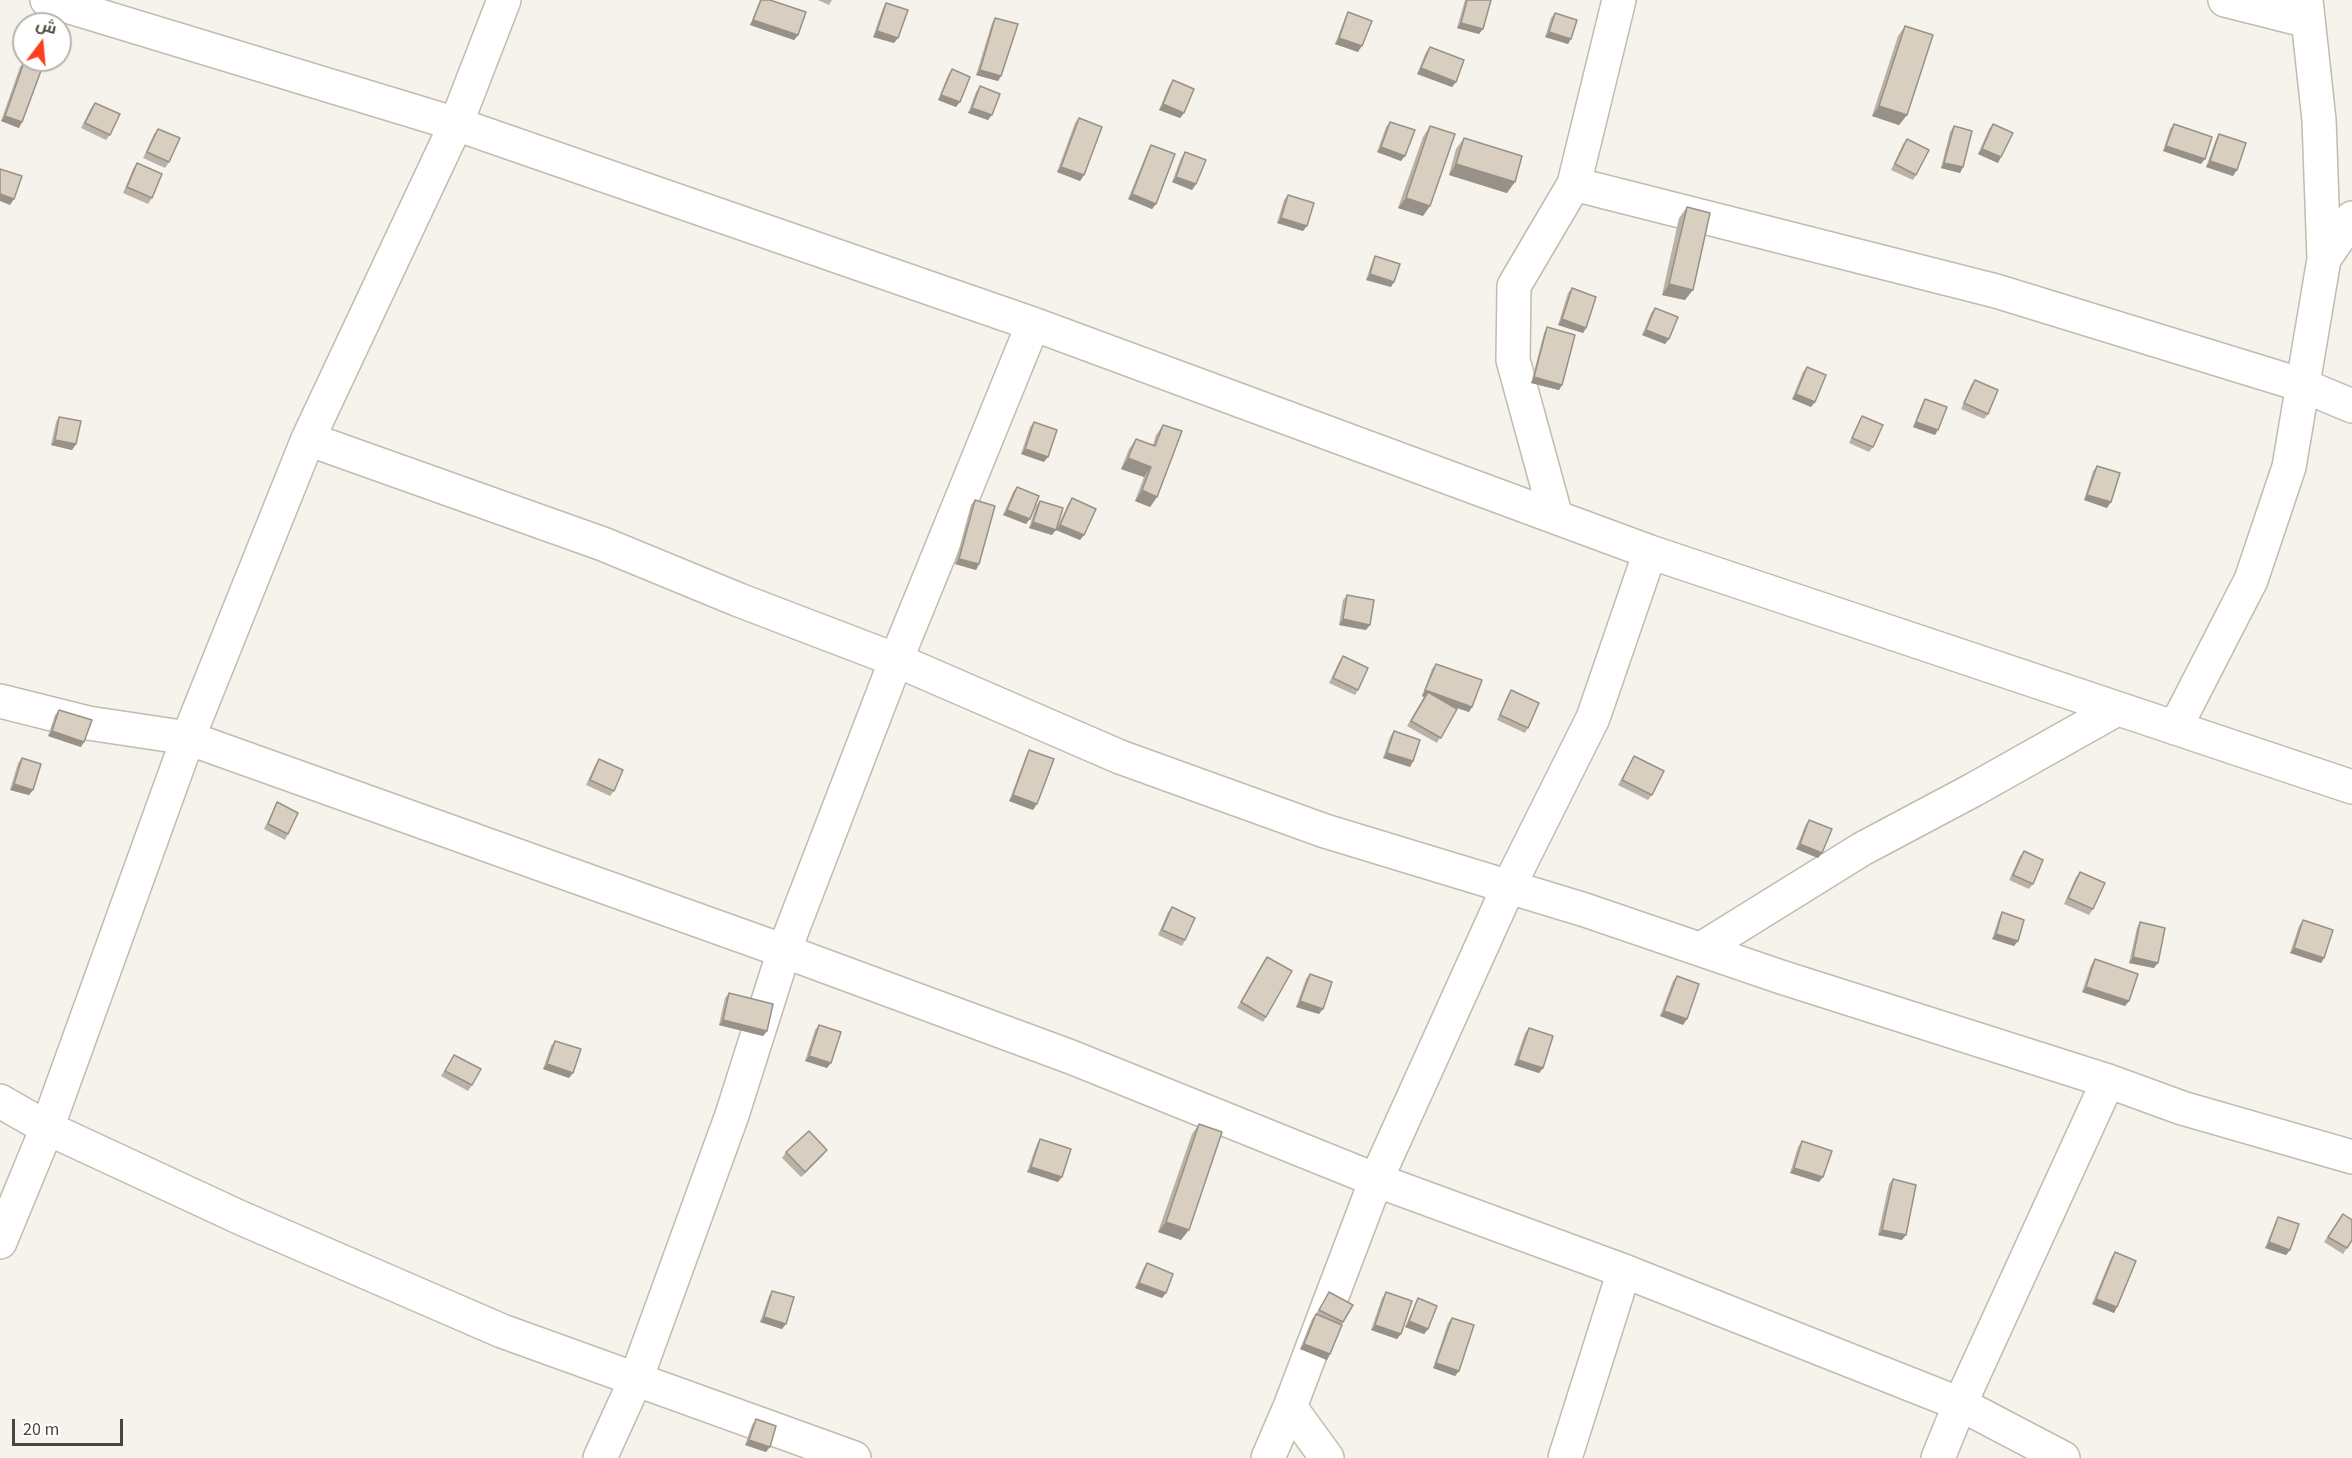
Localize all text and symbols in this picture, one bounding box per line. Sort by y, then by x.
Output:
north arrow [12,12,72,72]
text: ش [34,13,59,40]
scale bar [15,1407,126,1445]
text: 20 m [23,1417,59,1442]

